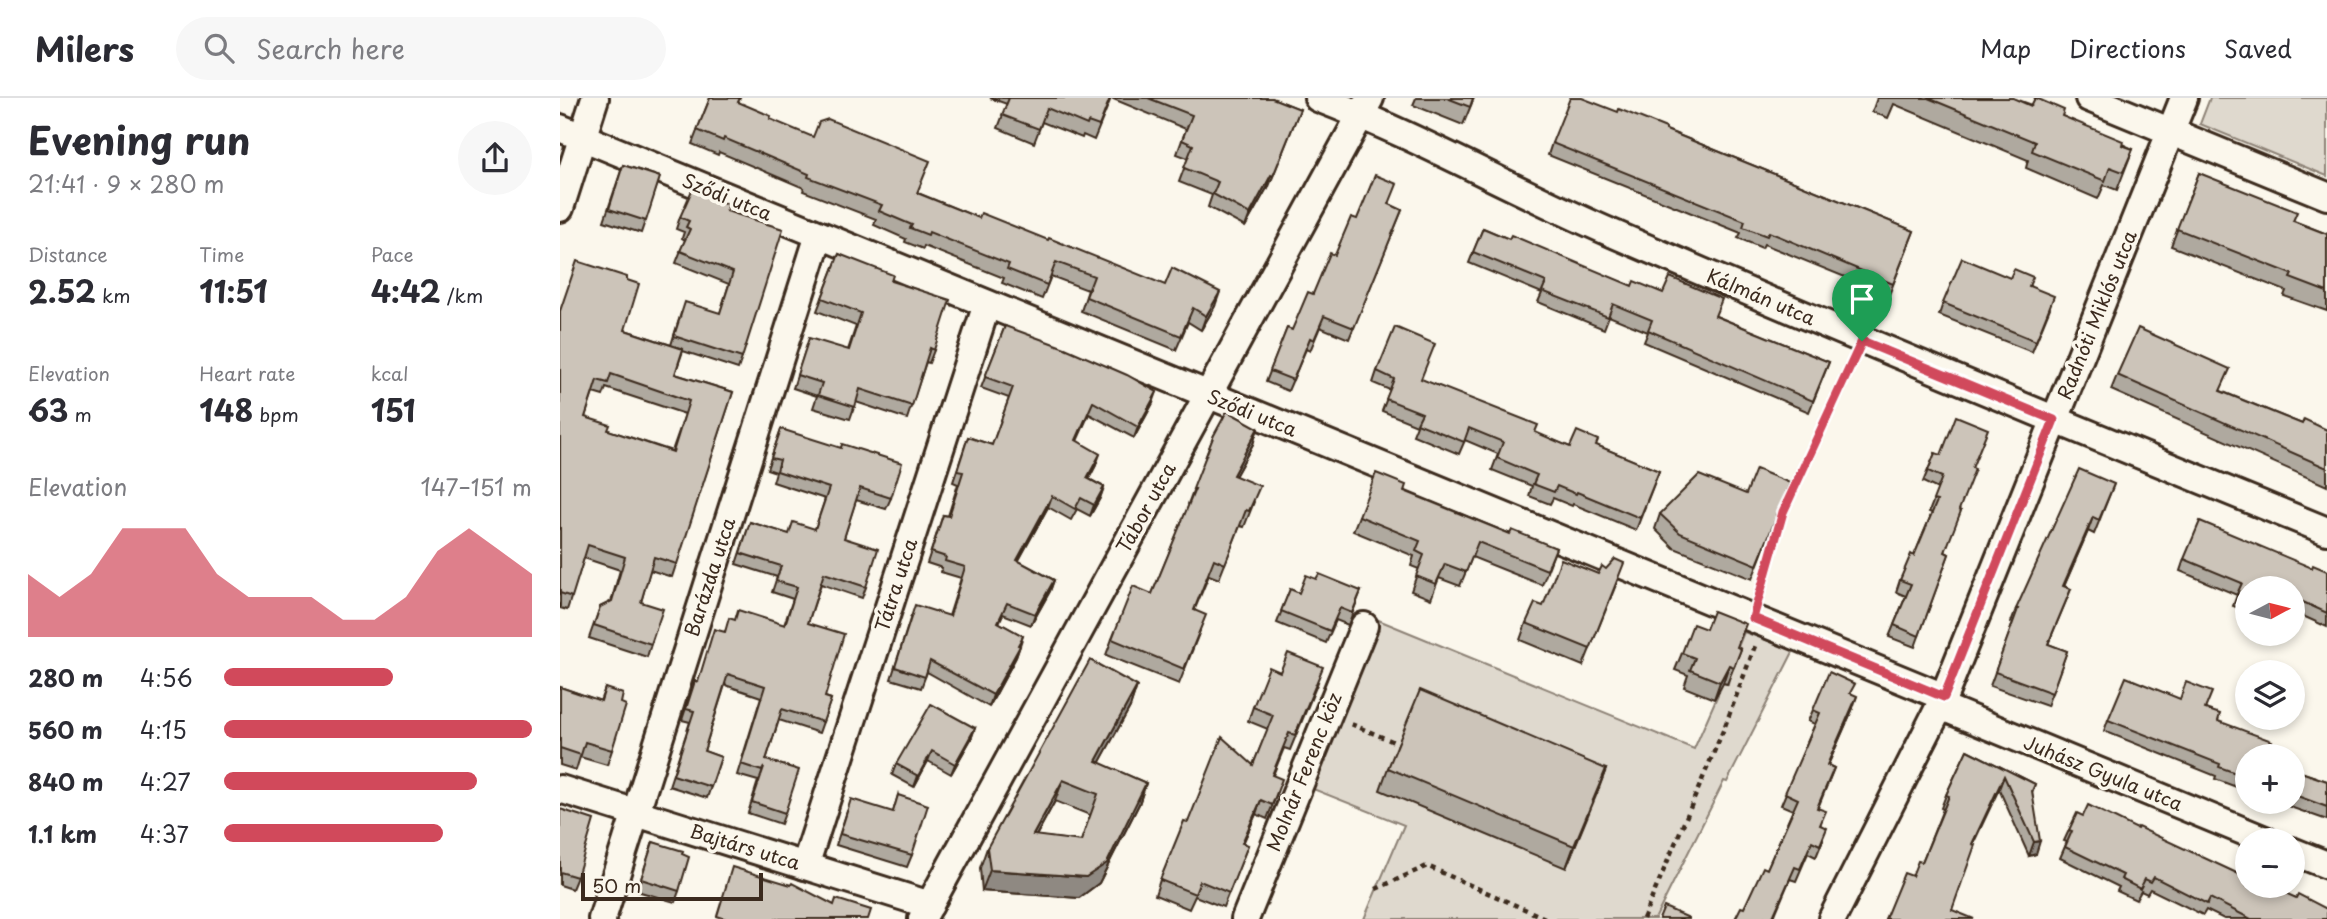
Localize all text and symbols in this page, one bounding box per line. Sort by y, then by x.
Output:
search box [176,17,666,80]
text: Milers [35,23,134,73]
icon: search [200,29,238,67]
text: Search here [256,29,405,68]
text: Map [1980,30,2031,66]
text: Directions [2069,30,2186,66]
text: Saved [2224,30,2292,66]
text: Evening run [28,111,250,168]
button: share [458,121,532,195]
street label: Sződi utca [678,165,777,227]
text: 21:41 · 9 × 280 m [28,166,225,201]
street label: Radnóti Miklós utca [2049,226,2143,404]
text: Distance [28,240,108,268]
text: Time [199,240,244,268]
text: Pace [371,240,414,268]
street label: Kálmán utca [1703,261,1820,332]
text: 2.52 [28,268,96,313]
text: 11:51 [199,268,268,313]
text: 4:42 [371,268,441,313]
pin [1832,269,1892,341]
icon: arrive [1843,280,1881,318]
text: km [96,281,131,309]
text: /km [441,281,483,309]
text: Elevation [28,359,110,387]
text: Heart rate [199,359,295,387]
text: kcal [371,359,409,387]
street label: Sződi utca [1203,381,1302,443]
text: 63 [28,387,68,432]
text: 148 [199,387,253,432]
text: 151 [371,387,415,432]
text: m [68,400,92,428]
text: bpm [253,400,299,428]
street label: Tábor utca [1109,457,1182,558]
text: Elevation [28,469,127,504]
text: 147–151 m [420,469,532,504]
street label: Barázda utca [677,513,742,640]
street label: Tátra utca [867,534,923,635]
north arrow [2235,576,2305,646]
map controls [2235,576,2305,898]
text: 280 m [28,660,103,695]
text: 4:56 [140,660,193,695]
button: layers [2235,660,2305,730]
street label: Molnár Ferenc köz [1258,688,1348,855]
text: 560 m [28,712,103,747]
text: 4:15 [140,712,187,747]
street label: Juhász Gyula utca [2020,727,2188,817]
button: + [2235,744,2305,814]
text: 840 m [28,764,104,799]
text: 4:27 [140,764,191,799]
text: 1.1 km [28,816,97,851]
text: 4:37 [140,816,189,851]
street label: Bajtárs utca [687,816,805,876]
button: − [2235,828,2305,898]
scale bar [581,870,763,902]
text: 50 m [592,871,641,899]

